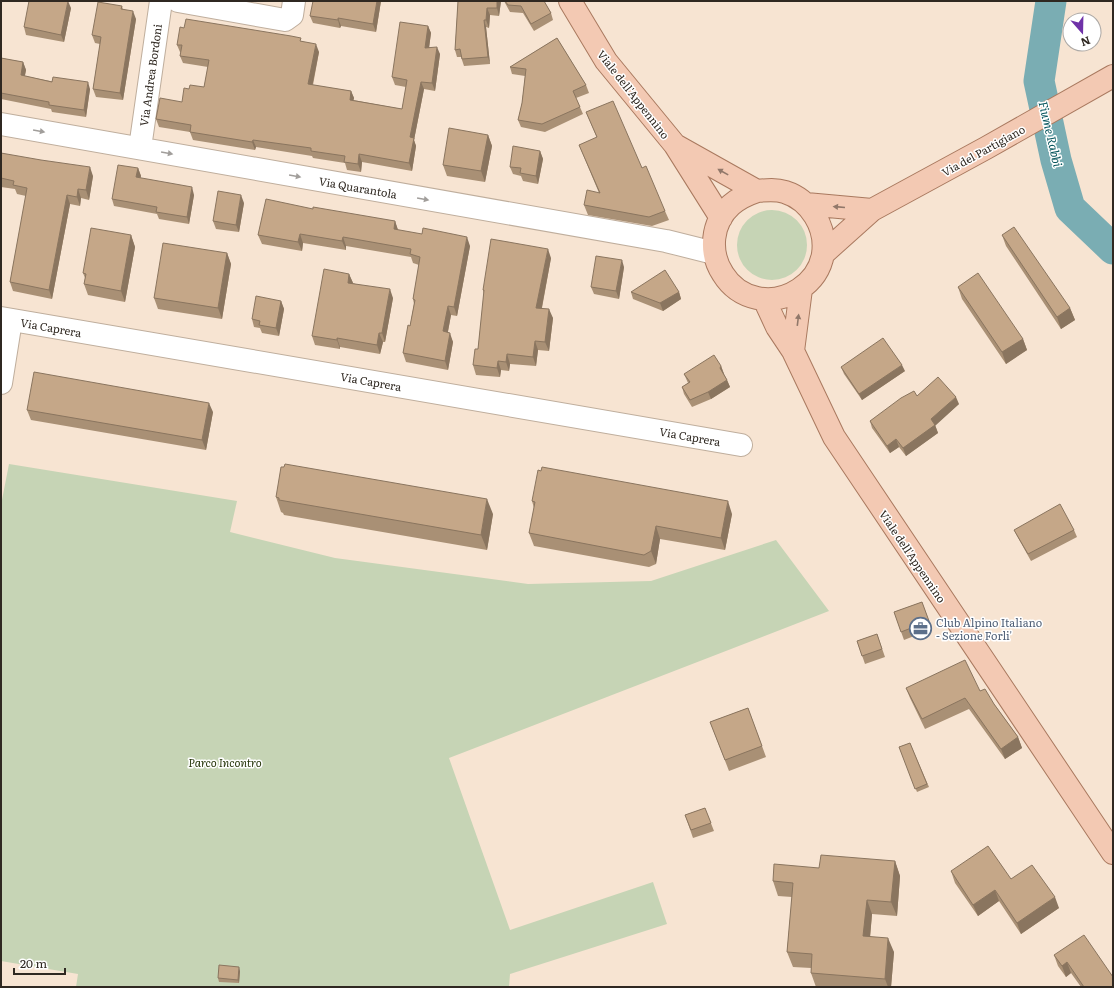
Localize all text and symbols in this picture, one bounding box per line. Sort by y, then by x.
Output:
north arrow [1062,12,1102,52]
street label: Via Andrea Bordoni [135,23,165,127]
text: N [1079,33,1093,51]
street label: Viale dell'Appennino [594,46,674,142]
water label: Fiume Rabbi [1035,99,1067,169]
street label: Via del Partigiano [939,120,1027,180]
one-way arrow [33,128,46,134]
one-way arrow [161,151,174,157]
one-way arrow [717,168,729,175]
street label: Via Quarantola [318,172,398,202]
one-way arrow [289,173,302,179]
one-way arrow [417,196,430,202]
one-way arrow [833,204,845,211]
street label: Via Caprera [19,314,83,340]
one-way arrow [794,314,801,326]
street label: Via Caprera [339,368,403,394]
street label: Via Caprera [658,423,722,449]
street label: Viale dell'Appennino [876,506,950,606]
place label: Club Alpino Italiano - Sezione Forli' [936,614,1042,643]
office icon: Club Alpino Italiano - Sezione Forli' [907,615,933,641]
park label: Parco Incontro [188,754,262,770]
scale bar [14,950,65,976]
text: 20 m [20,954,47,972]

